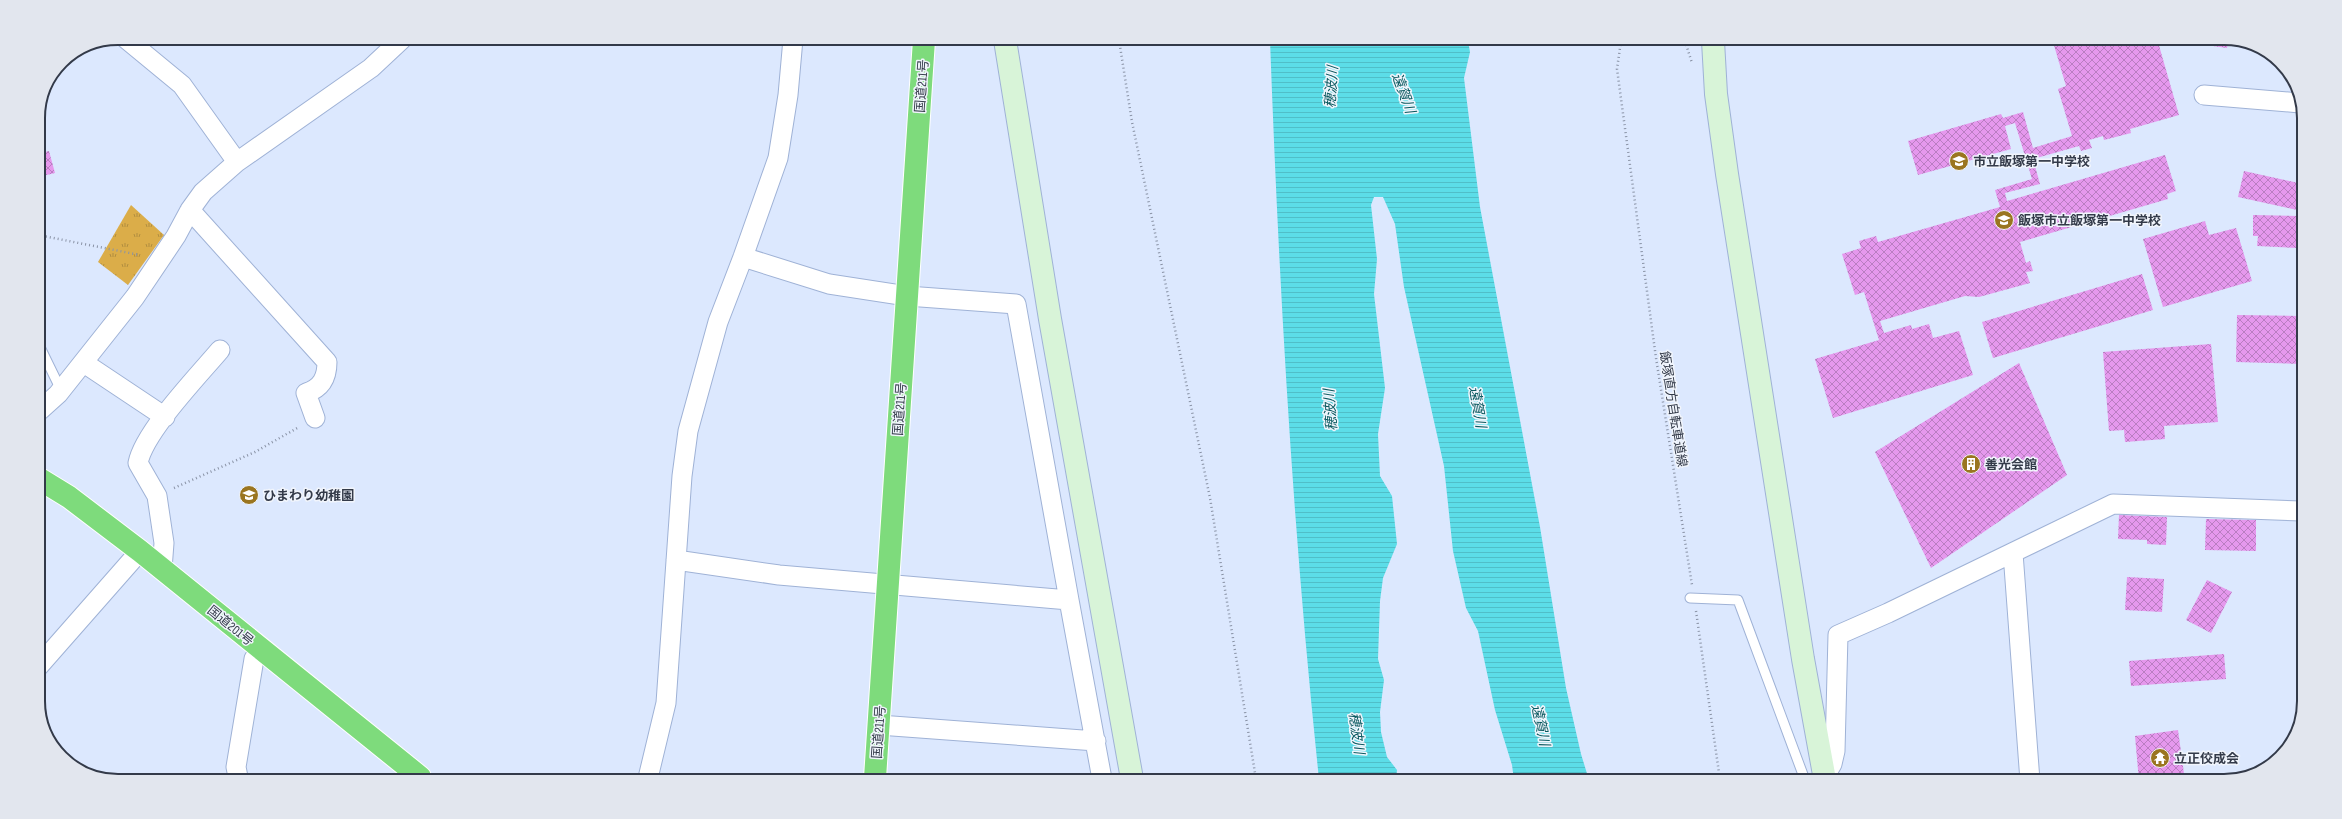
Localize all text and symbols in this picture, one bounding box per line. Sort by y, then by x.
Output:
street label: 国道211号 [912,59,932,113]
water label: 穂波川 [1322,63,1342,109]
water label: 遠賀川 [1388,71,1419,118]
school or university icon: 市立飯塚第一中学校 [1948,150,1970,172]
place label: 市立飯塚第一中学校 [1973,154,2090,170]
school or university icon: 飯塚市立飯塚第一中学校 [1993,209,2015,231]
place label: 飯塚市立飯塚第一中学校 [2018,213,2161,229]
street label: 飯塚直方自転車道線 [1656,350,1690,468]
street label: 国道211号 [890,382,910,436]
water label: 遠賀川 [1465,385,1490,431]
water label: 穂波川 [1320,386,1340,432]
building icon: 善光会館 [1960,453,1982,475]
place label: 善光会館 [1985,457,2037,473]
school or university icon: ひまわり幼稚園 [238,484,260,506]
place label: ひまわり幼稚園 [263,488,354,504]
street label: 国道201号 [204,602,257,649]
water label: 遠賀川 [1528,703,1554,749]
street label: 国道211号 [869,705,889,759]
water label: 穂波川 [1345,711,1368,757]
temple icon: 立正佼成会 [2149,747,2171,769]
place label: 立正佼成会 [2174,751,2239,767]

